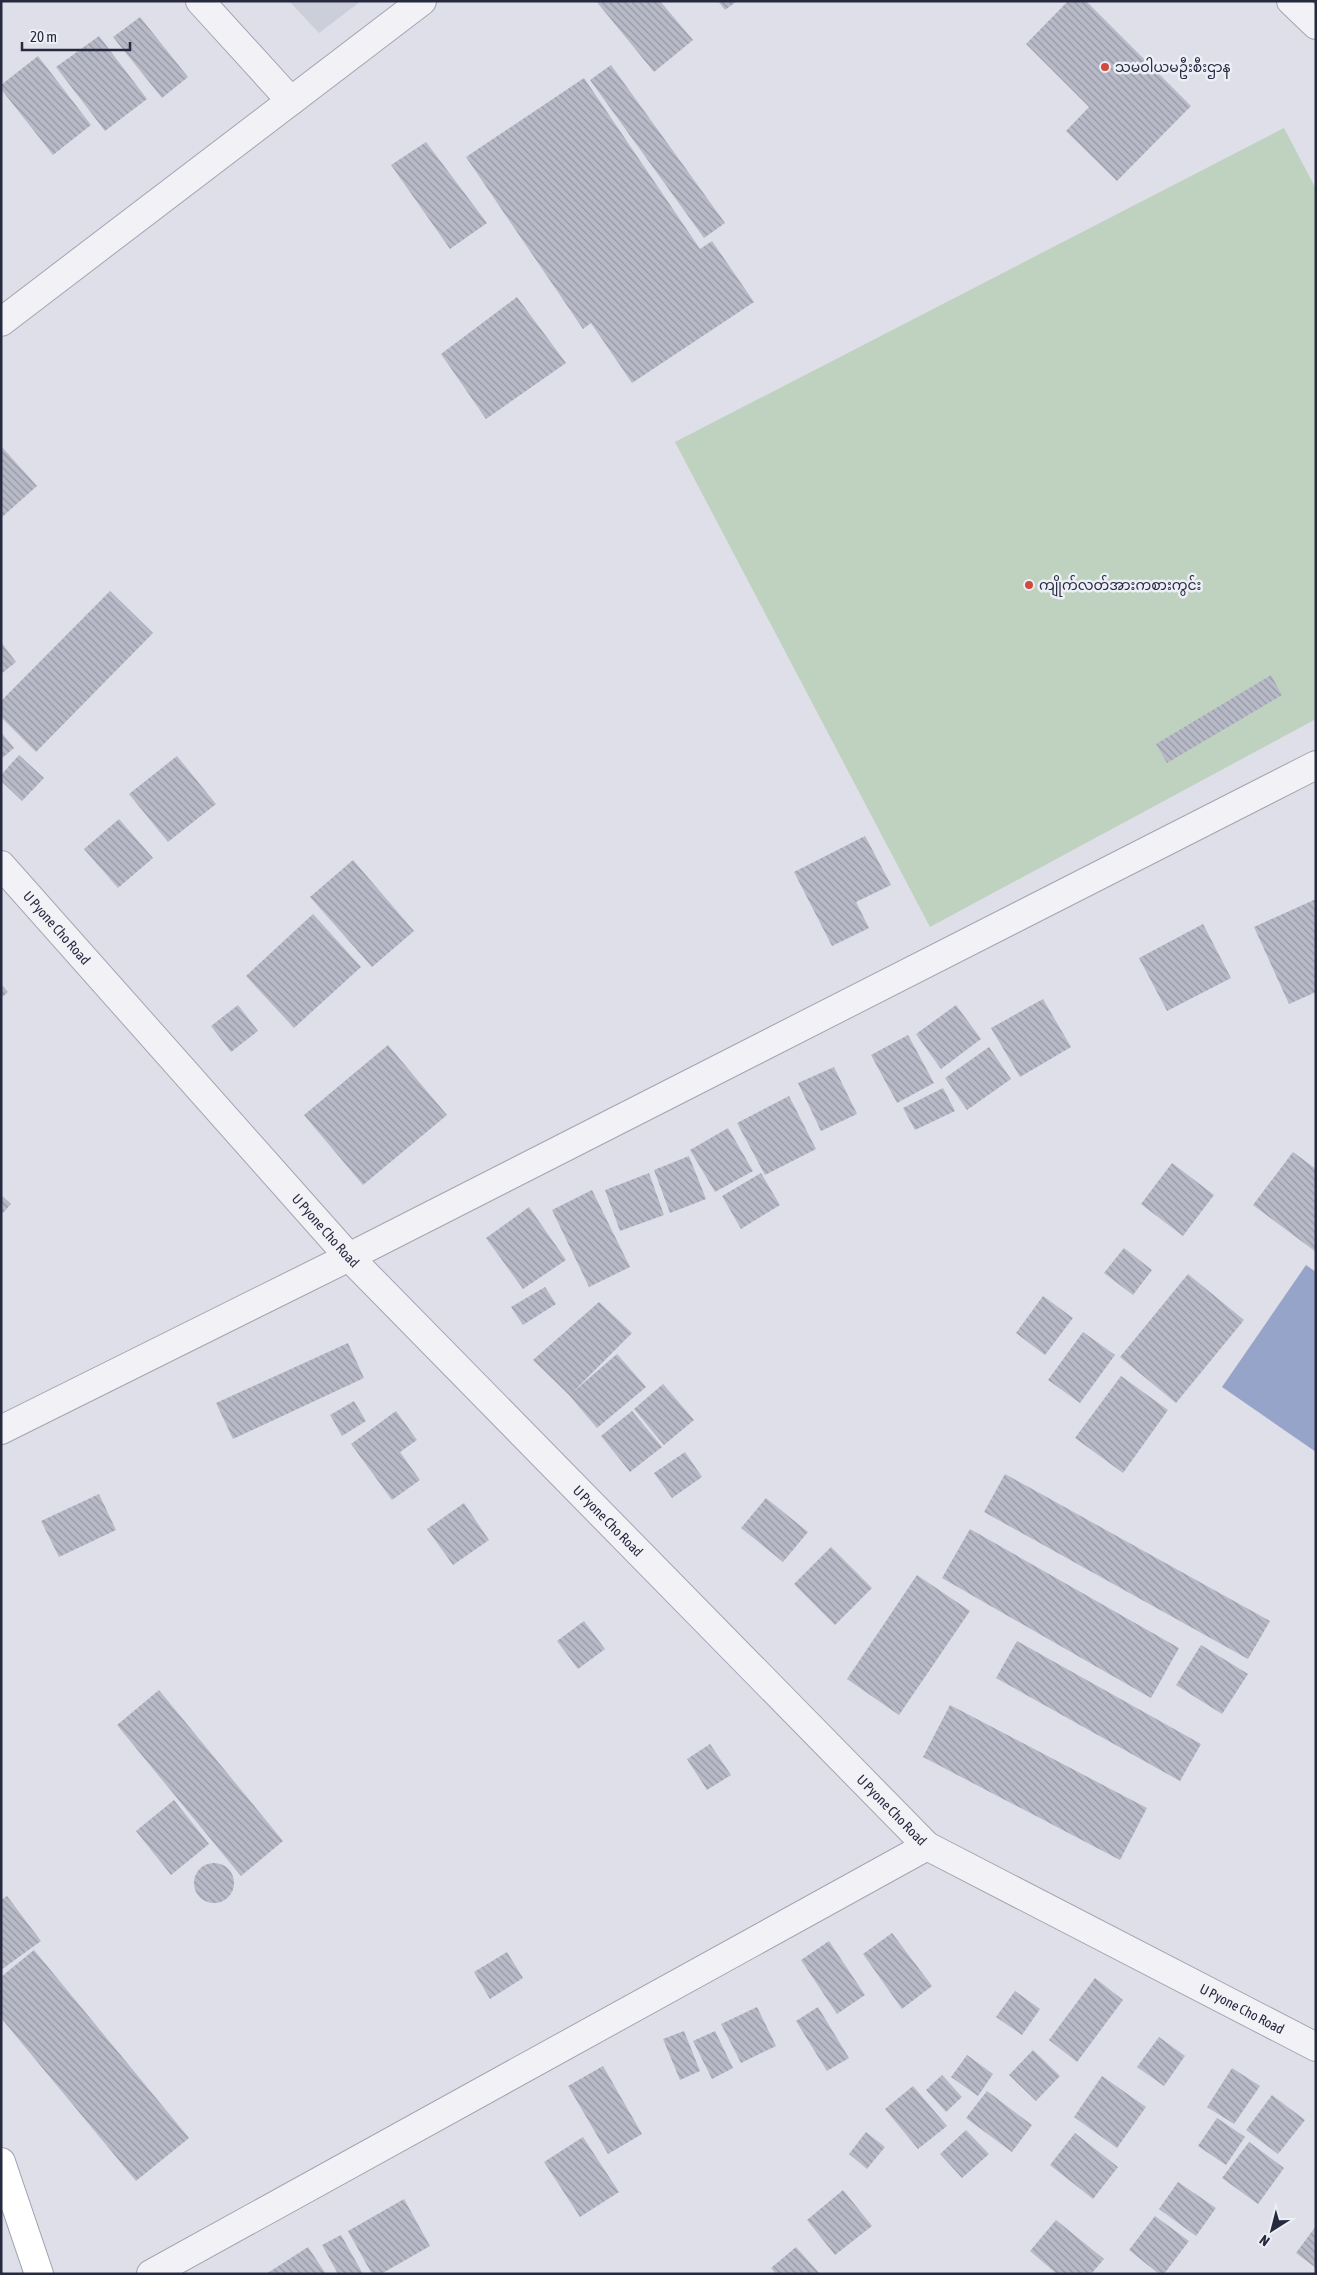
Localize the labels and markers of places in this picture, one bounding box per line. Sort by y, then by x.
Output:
place label: သမဝါယမဦးစီးဌာန [1115,57,1231,79]
marker: သမဝါယမဦးစီးဌာန [1099,61,1111,73]
place label: ကျိုက်လတ်အားကစားကွင်း [1039,575,1201,597]
marker: ကျိုက်လတ်အားကစားကွင်း [1023,579,1035,591]

